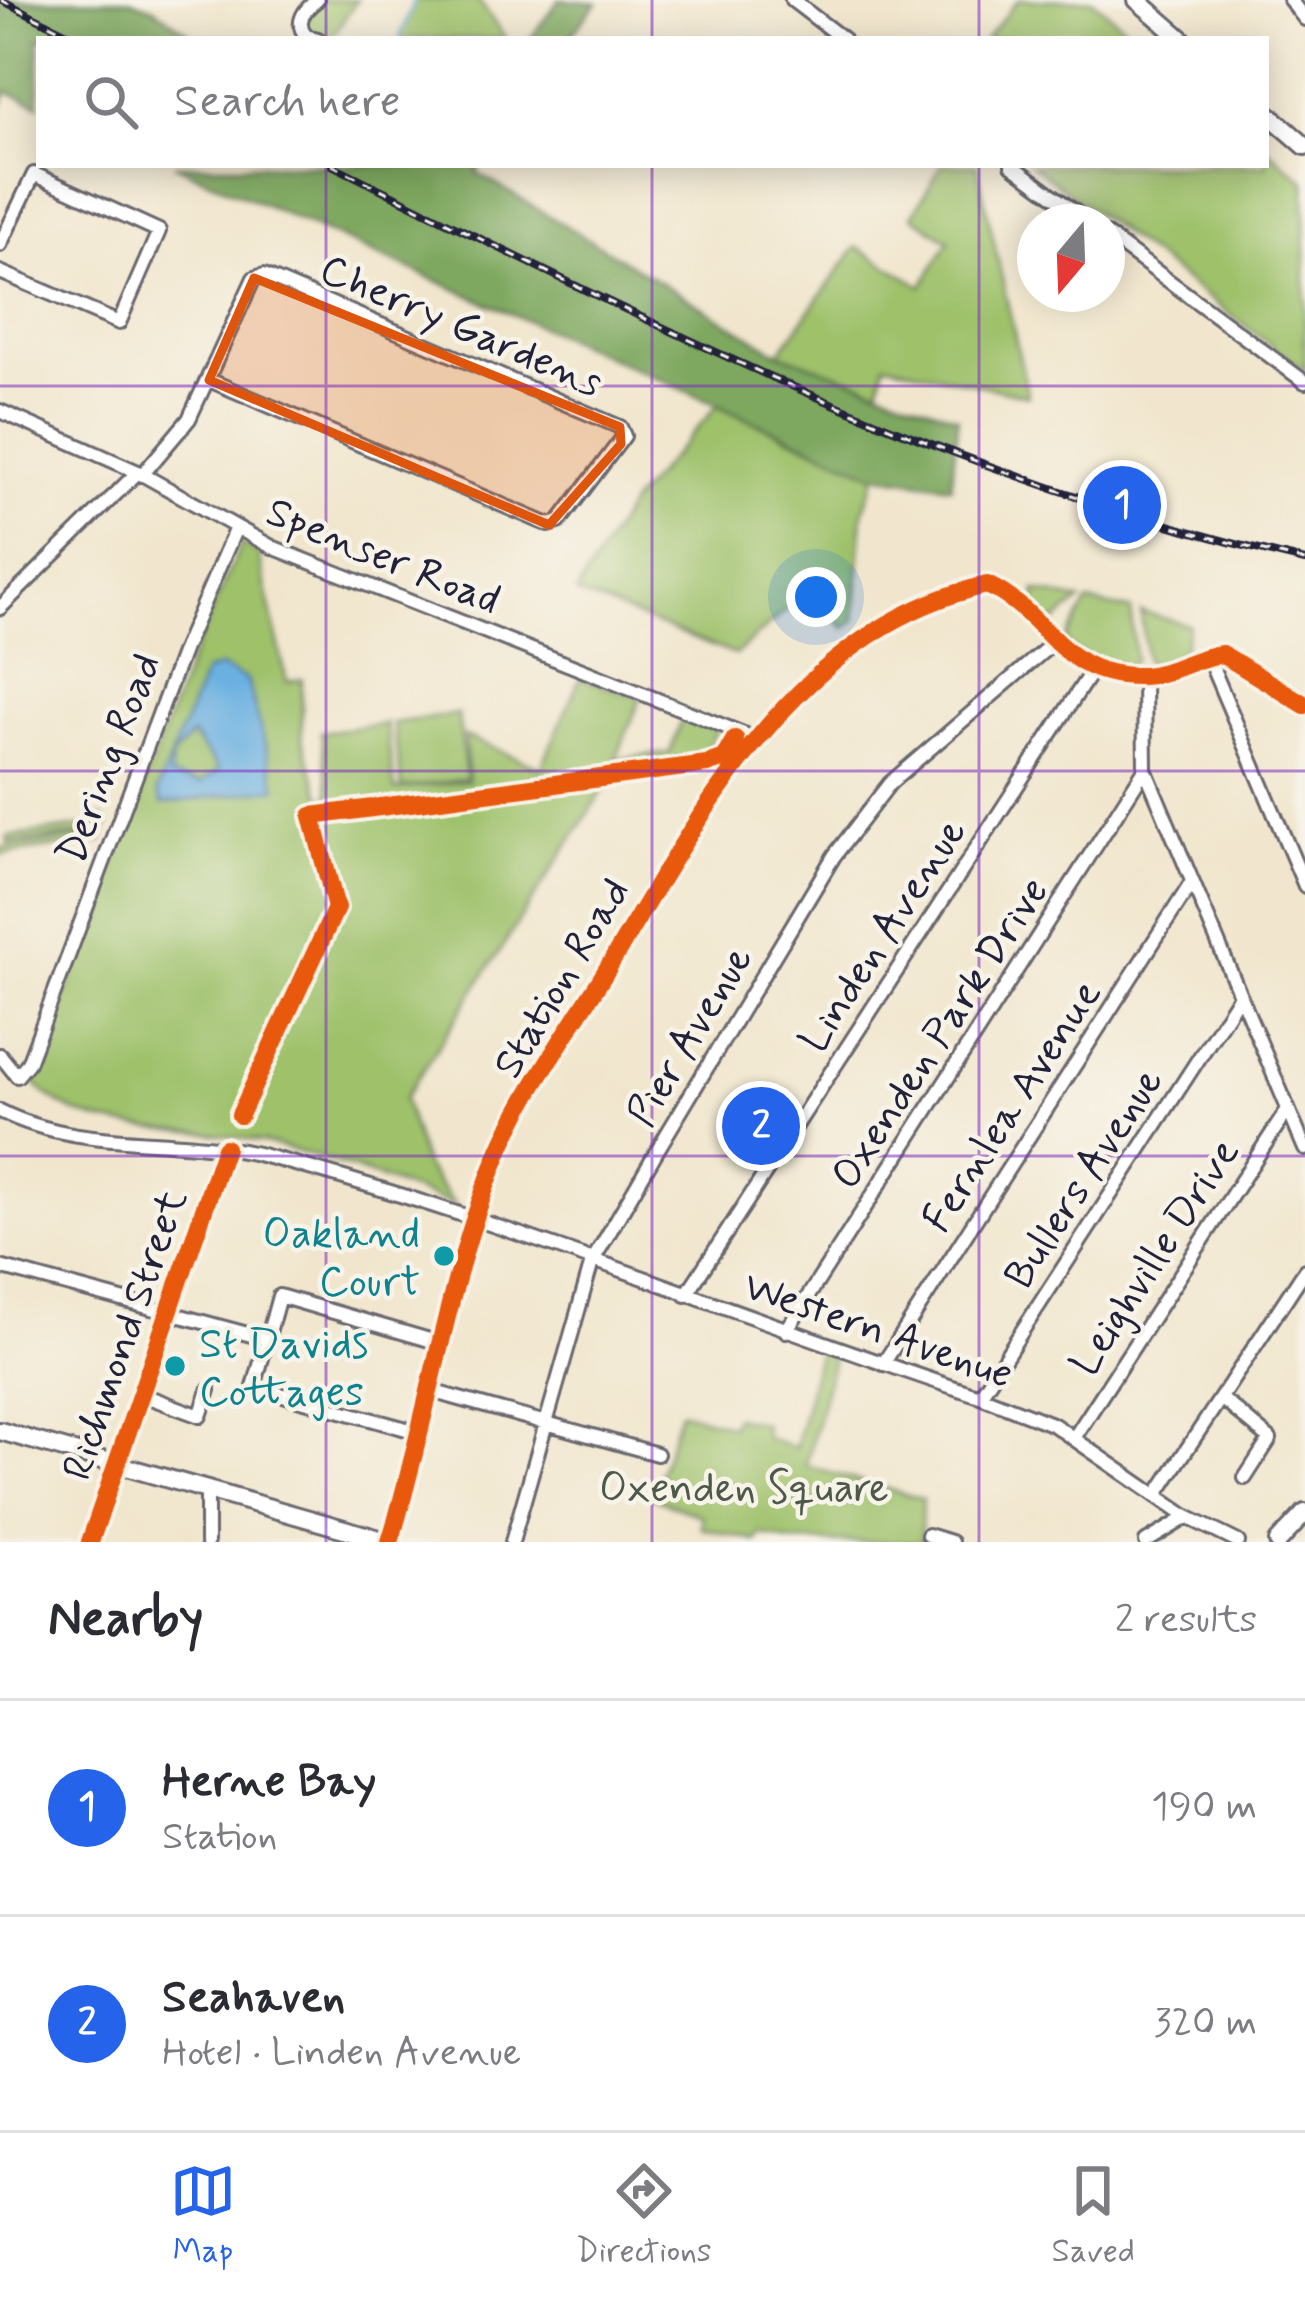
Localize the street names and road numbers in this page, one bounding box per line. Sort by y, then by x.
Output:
street label: Cherry Gardens [311,243,610,411]
street label: Spenser Road [258,485,508,629]
street label: Dering Road [45,646,176,872]
street label: Linden Avenue [788,808,980,1064]
street label: Oxenden Park Drive [819,867,1062,1200]
street label: Station Road [482,869,644,1089]
street label: Pier Avenue [615,936,767,1138]
street label: Fernlea Avenue [911,970,1115,1244]
street label: Bullers Avenue [993,1058,1177,1300]
street label: Leighville Drive [1059,1129,1253,1387]
street label: Richmond Street [51,1182,202,1488]
street label: Western Avenue [736,1260,1020,1403]

